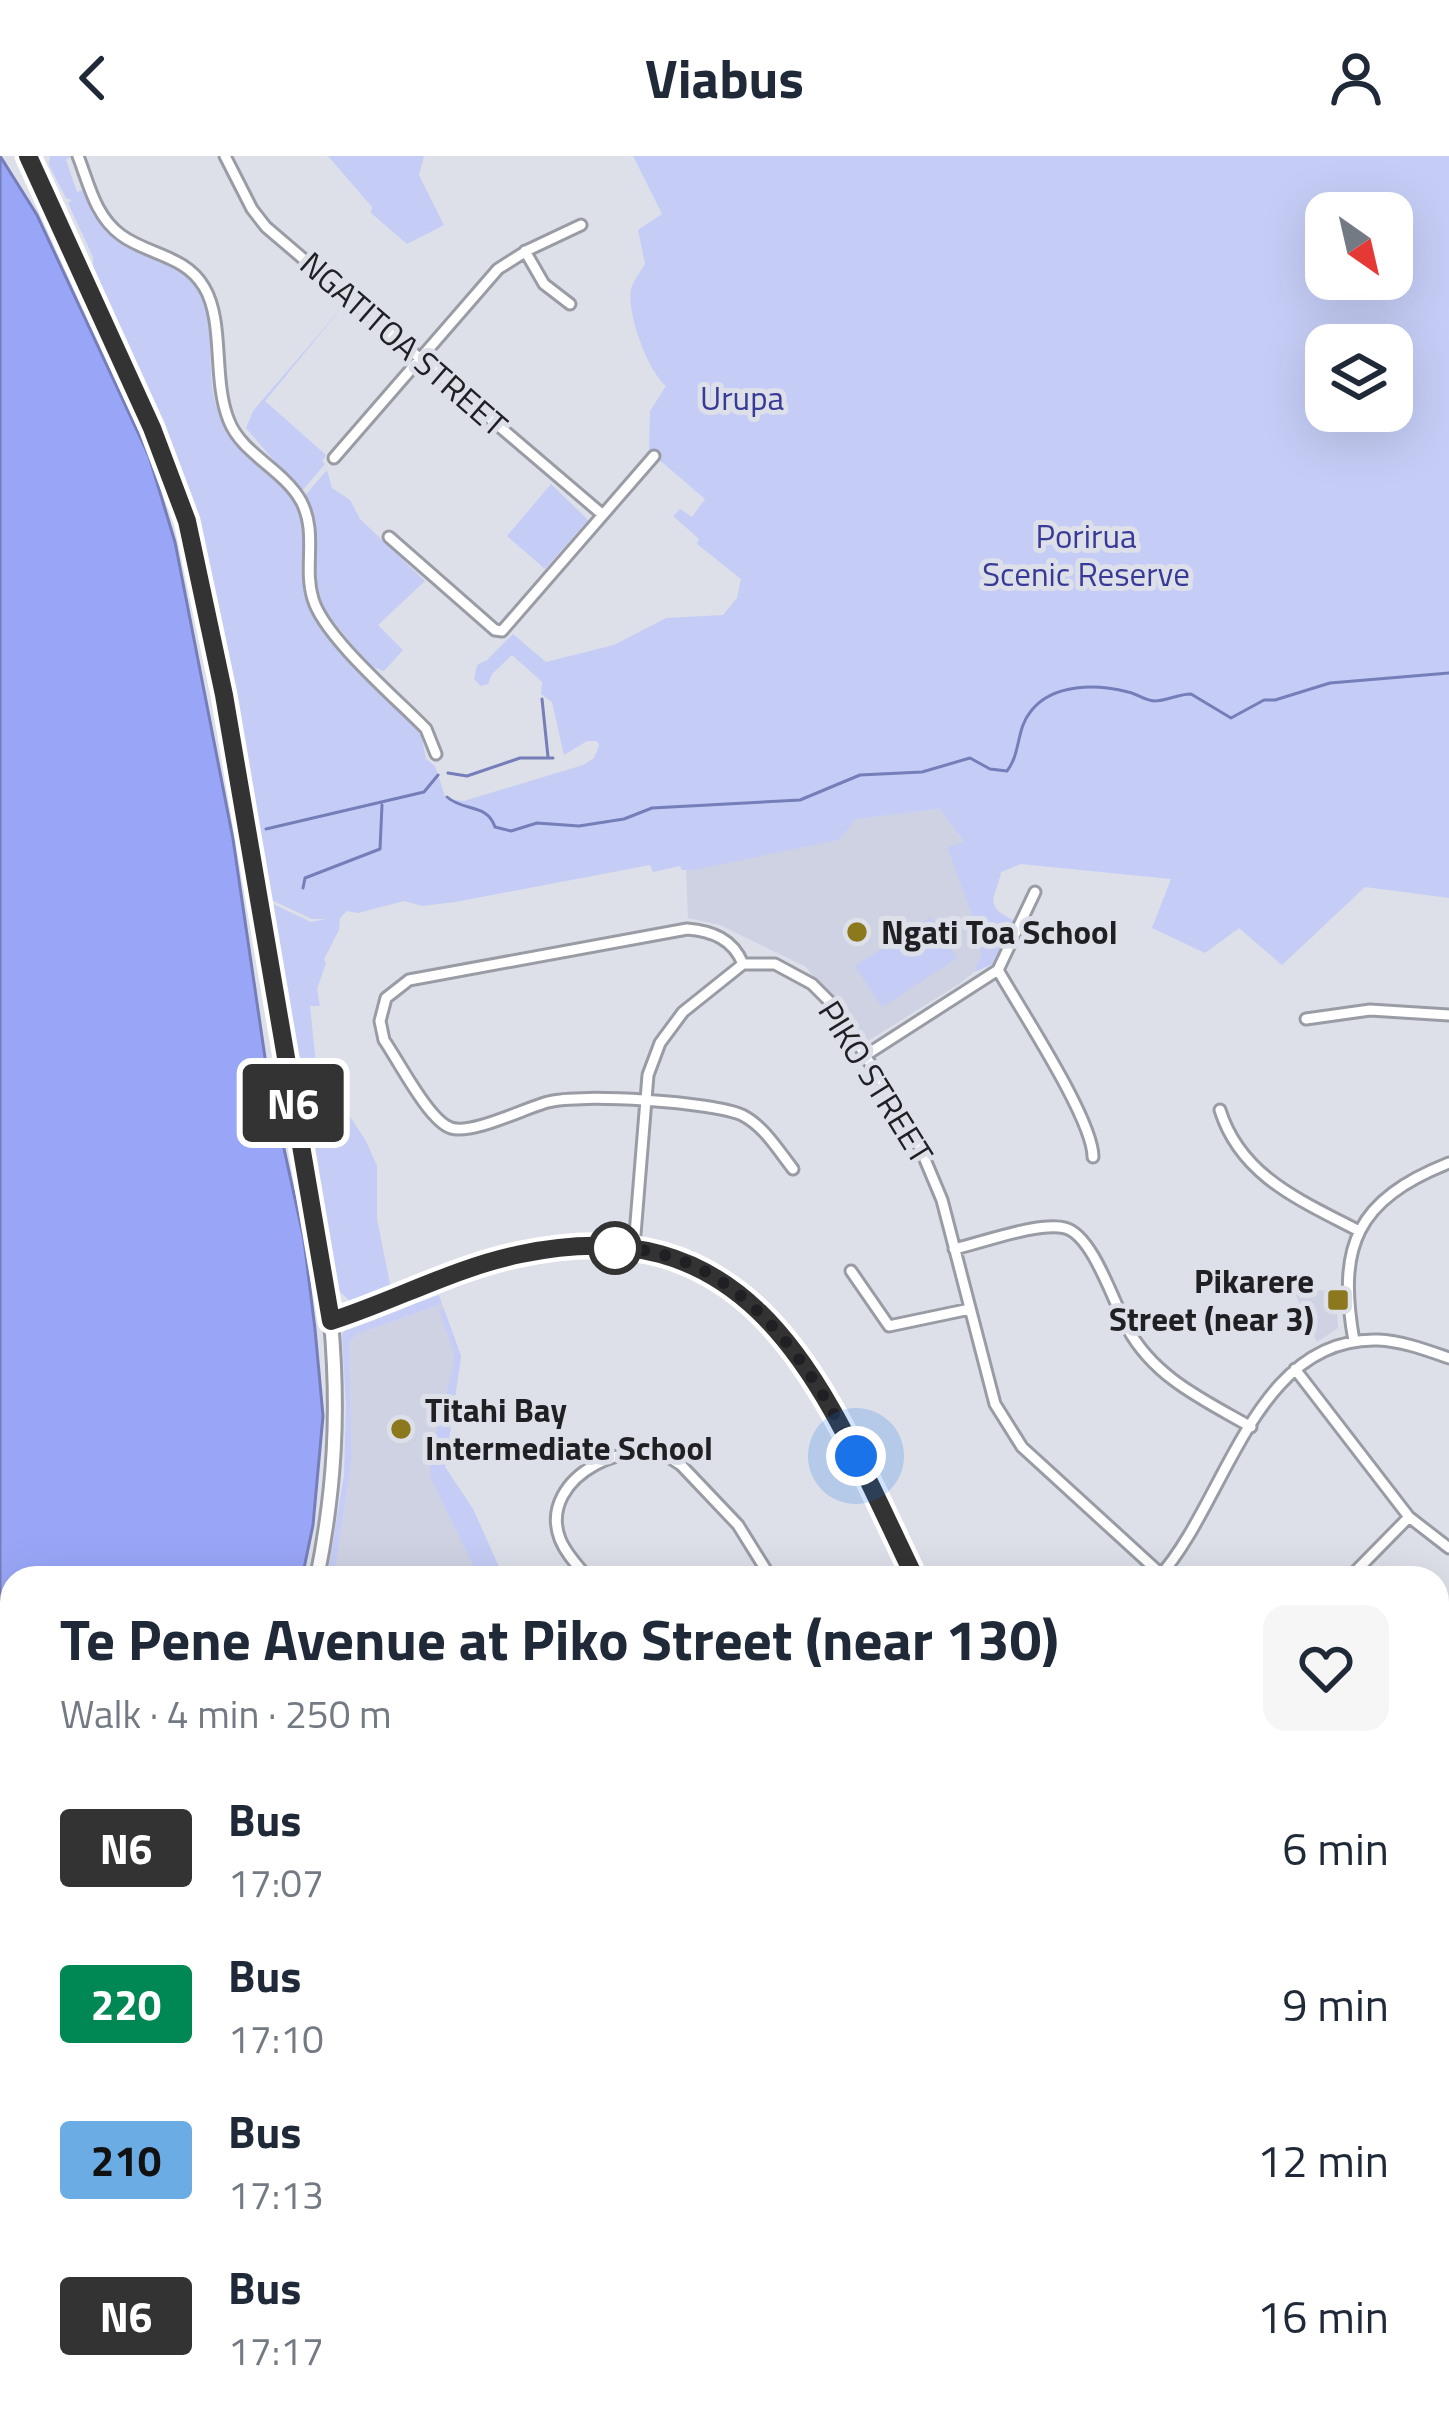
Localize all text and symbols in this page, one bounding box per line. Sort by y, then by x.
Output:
text: Viabus [645,37,804,119]
icon: back [60,45,126,111]
icon: person [1323,45,1389,111]
north arrow [1305,192,1413,300]
map controls [1305,192,1413,432]
street label: NGATITOA STREET [289,240,519,448]
button: layers [1305,324,1413,432]
park label: Urupa [700,373,784,423]
park label: Porirua Scenic Reserve [982,511,1190,599]
place label: Ngati Toa School [881,907,1118,957]
marker: Ngati Toa School [844,919,870,945]
street label: PIKO STREET [806,991,946,1173]
line badge: N6 [239,1064,347,1142]
text: N6 [267,1071,319,1135]
unlabelled marker [590,1223,640,1273]
place label: Pikarere Street (near 3) [1109,1256,1314,1344]
marker: Pikarere Street (near 3) [1325,1287,1351,1313]
place label: Titahi Bay Intermediate School [425,1385,713,1473]
marker: Titahi Bay Intermediate School [388,1416,414,1442]
your location [826,1426,886,1486]
text: Te Pene Avenue at Piko Street (near 130) [60,1595,1059,1682]
button: heart [1263,1605,1389,1731]
text: Walk · 4 min · 250 m [60,1684,392,1743]
text: Bus [228,1785,302,1853]
text: 6 min [1282,1814,1389,1882]
text: N6 [100,1816,152,1880]
text: 17:07 [228,1853,324,1912]
text: Bus [228,1941,302,2009]
text: 9 min [1282,1970,1389,2038]
text: 220 [91,1972,161,2036]
text: 17:10 [228,2009,324,2068]
text: Bus [228,2097,302,2165]
text: 12 min [1257,2126,1389,2194]
text: 210 [91,2128,161,2192]
text: 17:13 [228,2165,324,2224]
text: Bus [228,2253,302,2321]
text: 16 min [1257,2282,1389,2350]
text: N6 [100,2284,152,2348]
text: 17:17 [228,2321,324,2380]

